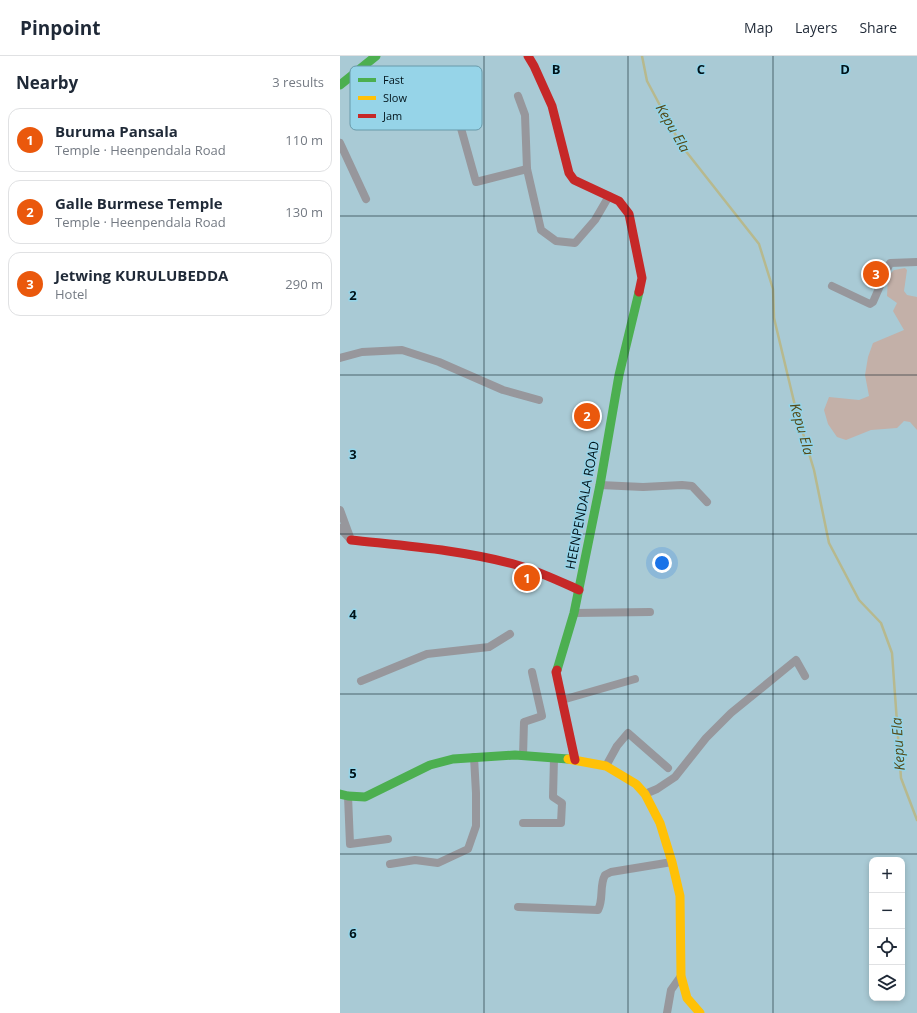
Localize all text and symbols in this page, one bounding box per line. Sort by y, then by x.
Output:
text: Pinpoint [20,15,101,41]
text: Map [744,18,773,37]
text: Layers [795,18,837,37]
text: Share [859,18,897,37]
text: B [552,60,561,78]
text: C [697,60,705,78]
text: D [840,60,850,78]
legend [350,66,482,130]
text: Nearby [16,71,78,94]
text: Fast [383,72,404,87]
text: 3 results [272,73,324,91]
text: Slow [383,90,407,105]
water label: Kepu Ela [652,100,695,156]
text: Jam [382,108,402,123]
text: Buruma Pansala [55,121,178,141]
text: 1 [26,131,34,149]
text: 110 m [285,131,323,149]
text: Temple · Heenpendala Road [55,141,226,159]
text: Galle Burmese Temple [55,193,223,213]
text: 2 [26,203,34,221]
text: 130 m [285,203,323,221]
text: Temple · Heenpendala Road [55,213,226,231]
pin: 3 [863,259,889,289]
text: Jetwing KURULUBEDDA [55,265,228,285]
text: 3 [26,275,34,293]
text: 290 m [285,275,323,293]
text: Hotel [55,285,88,303]
text: 2 [349,286,357,304]
pin: 2 [574,401,600,431]
water label: Kepu Ela [786,401,819,457]
street label: HEENPENDALA ROAD [561,439,603,571]
text: 3 [349,445,357,463]
your location [652,553,672,573]
pin: 1 [514,563,540,593]
text: 4 [349,605,357,623]
water label: Kepu Ela [886,717,909,771]
text: 5 [349,764,357,782]
map controls [869,857,905,1001]
button: + [869,857,905,893]
button: − [869,893,905,929]
text: 6 [349,924,357,942]
button: locate [869,929,905,965]
button: layers [869,965,905,1001]

